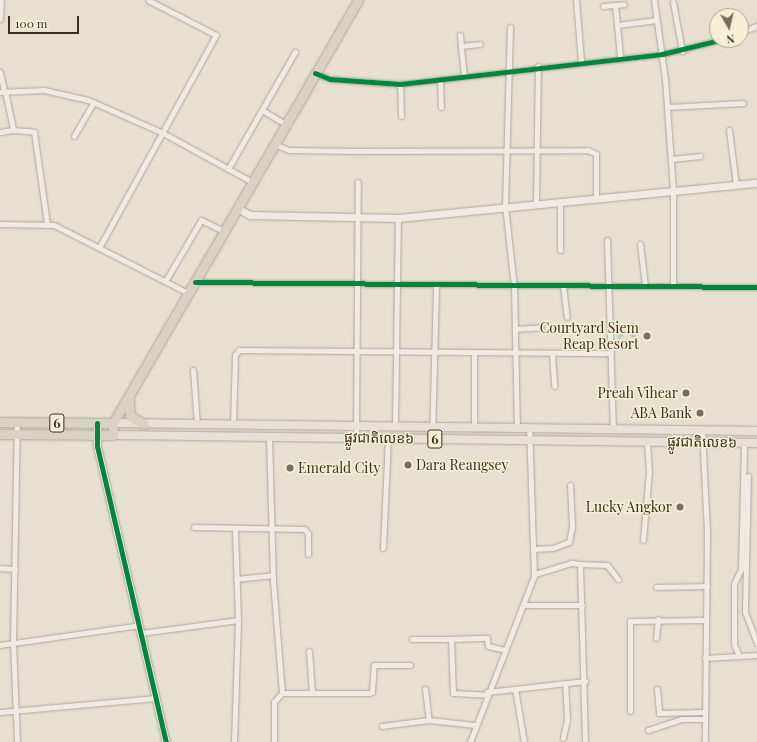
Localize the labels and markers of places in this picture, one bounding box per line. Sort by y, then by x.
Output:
place label: Courtyard Siem Reap Resort [540,320,639,352]
marker: Courtyard Siem Reap Resort [642,331,652,341]
place label: Preah Vihear [597,385,678,401]
marker: Preah Vihear [681,388,691,398]
place label: ABA Bank [631,405,692,421]
marker: ABA Bank [695,408,705,418]
place label: Dara Reangsey [416,457,509,473]
place label: Emerald City [298,460,380,476]
marker: Dara Reangsey [403,460,413,470]
marker: Emerald City [285,463,295,473]
place label: Lucky Angkor [585,499,672,515]
marker: Lucky Angkor [675,502,685,512]

